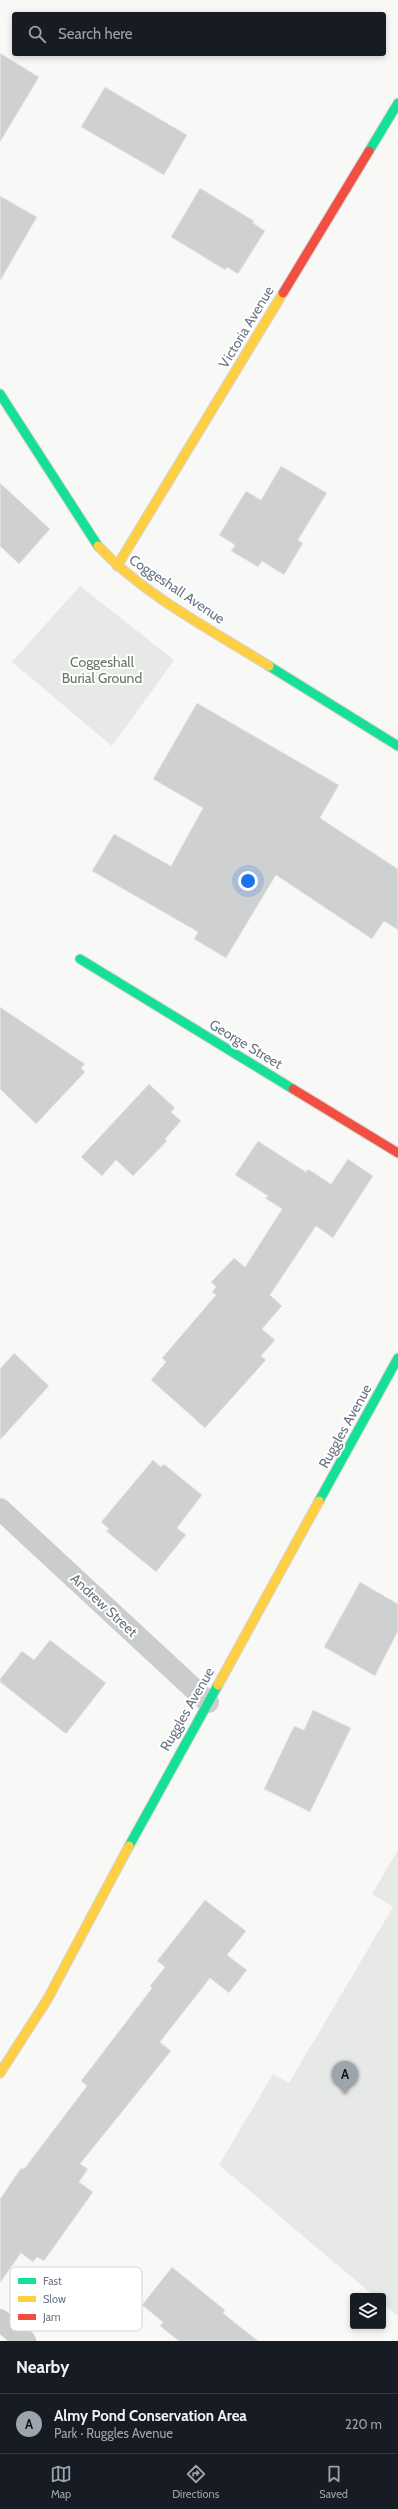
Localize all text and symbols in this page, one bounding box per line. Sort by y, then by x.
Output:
search box [12,12,386,56]
icon: search [26,23,48,45]
text: Search here [58,25,133,43]
street label: Victoria Avenue [214,283,278,371]
street label: Coggeshall Avenue [126,550,228,628]
park label: Coggeshall Burial Ground [62,653,142,687]
your location [238,871,258,891]
street label: George Street [206,1015,286,1073]
street label: Ruggles Avenue [315,1381,375,1471]
street label: Andrew Street [67,1569,141,1641]
street label: Ruggles Avenue [156,1664,218,1754]
pin: A [332,2061,358,2094]
legend [10,2267,142,2331]
text: Fast [43,2274,62,2288]
text: Slow [43,2292,66,2306]
map controls [350,2293,386,2329]
button: layers [350,2293,386,2329]
text: Jam [42,2310,61,2324]
text: Nearby [16,2357,69,2377]
text: Almy Pond Conservation Area [54,2407,247,2425]
text: A [25,2416,33,2432]
text: 220 m [345,2416,382,2432]
text: Park · Ruggles Avenue [54,2425,173,2441]
tab: Map [50,2463,72,2501]
tab: Directions [172,2463,219,2501]
tab: Saved [319,2463,348,2501]

